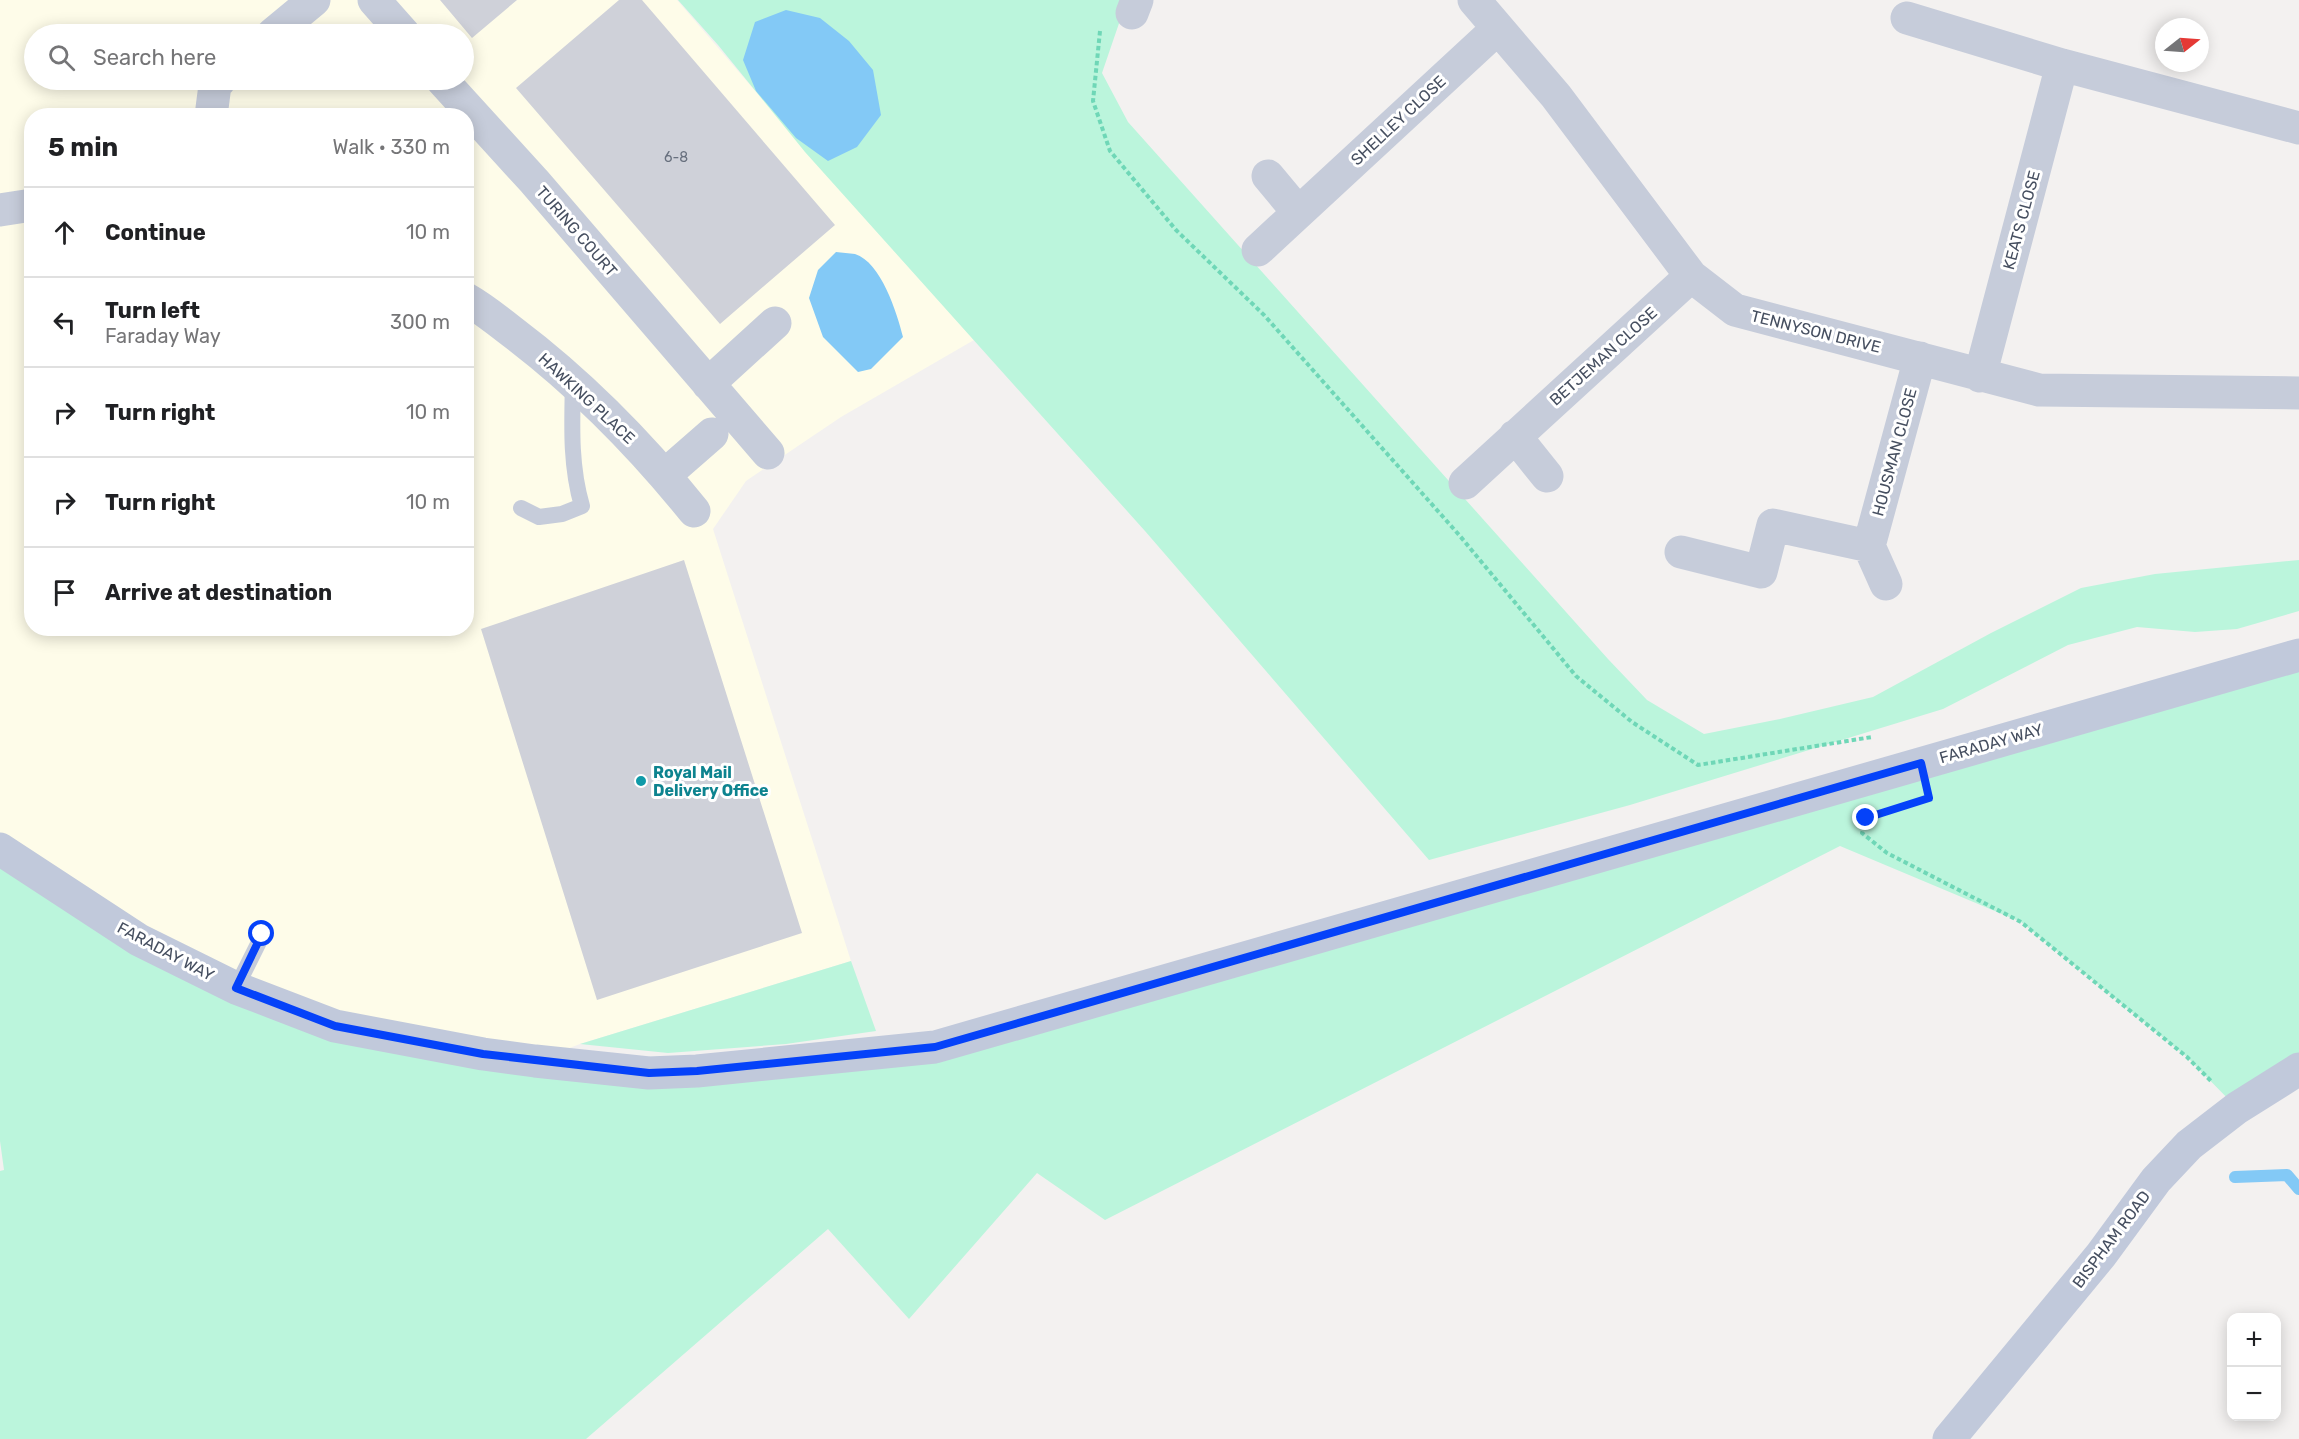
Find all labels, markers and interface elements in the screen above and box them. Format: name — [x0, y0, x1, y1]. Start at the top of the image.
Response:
north arrow — [2155, 18, 2209, 72]
search box — [24, 24, 474, 90]
icon: search — [45, 41, 78, 74]
text: Search here — [93, 44, 216, 71]
street label: SHELLEY CLOSE — [1347, 72, 1450, 169]
text: 5 min — [48, 132, 118, 163]
text: Walk · 330 m — [333, 135, 450, 159]
house number: 6-8 — [664, 149, 688, 166]
street label: KEATS CLOSE — [1999, 168, 2044, 272]
street label: TURING COURT — [532, 182, 621, 280]
icon: ahead — [48, 216, 81, 249]
text: Continue — [105, 219, 206, 246]
text: 10 m — [406, 220, 450, 244]
text: Turn left — [105, 297, 200, 324]
street label: BETJEMAN CLOSE — [1546, 303, 1661, 410]
icon: left — [48, 306, 81, 339]
street label: TENNYSON DRIVE — [1749, 306, 1883, 357]
text: 300 m — [390, 310, 450, 334]
text: Faraday Way — [105, 324, 221, 348]
street label: HAWKING PLACE — [535, 349, 639, 448]
street label: HOUSMAN CLOSE — [1868, 386, 1921, 518]
icon: right — [48, 396, 81, 429]
text: Turn right — [105, 399, 215, 426]
text: 10 m — [406, 400, 450, 424]
icon: right — [48, 486, 81, 519]
text: Turn right — [105, 489, 215, 516]
text: 10 m — [406, 490, 450, 514]
icon: arrive — [48, 576, 81, 609]
text: Arrive at destination — [105, 579, 332, 606]
street label: FARADAY WAY — [1937, 720, 2045, 767]
place label: Royal Mail Delivery Office — [653, 763, 769, 800]
marker: Royal Mail Delivery Office — [634, 774, 648, 788]
route end — [1852, 804, 1878, 830]
street label: FARADAY WAY — [114, 918, 217, 985]
route start — [248, 920, 274, 946]
street label: BISPHAM ROAD — [2069, 1187, 2154, 1292]
map controls — [2227, 1313, 2281, 1421]
button: + — [2227, 1313, 2281, 1367]
button: − — [2227, 1367, 2281, 1421]

